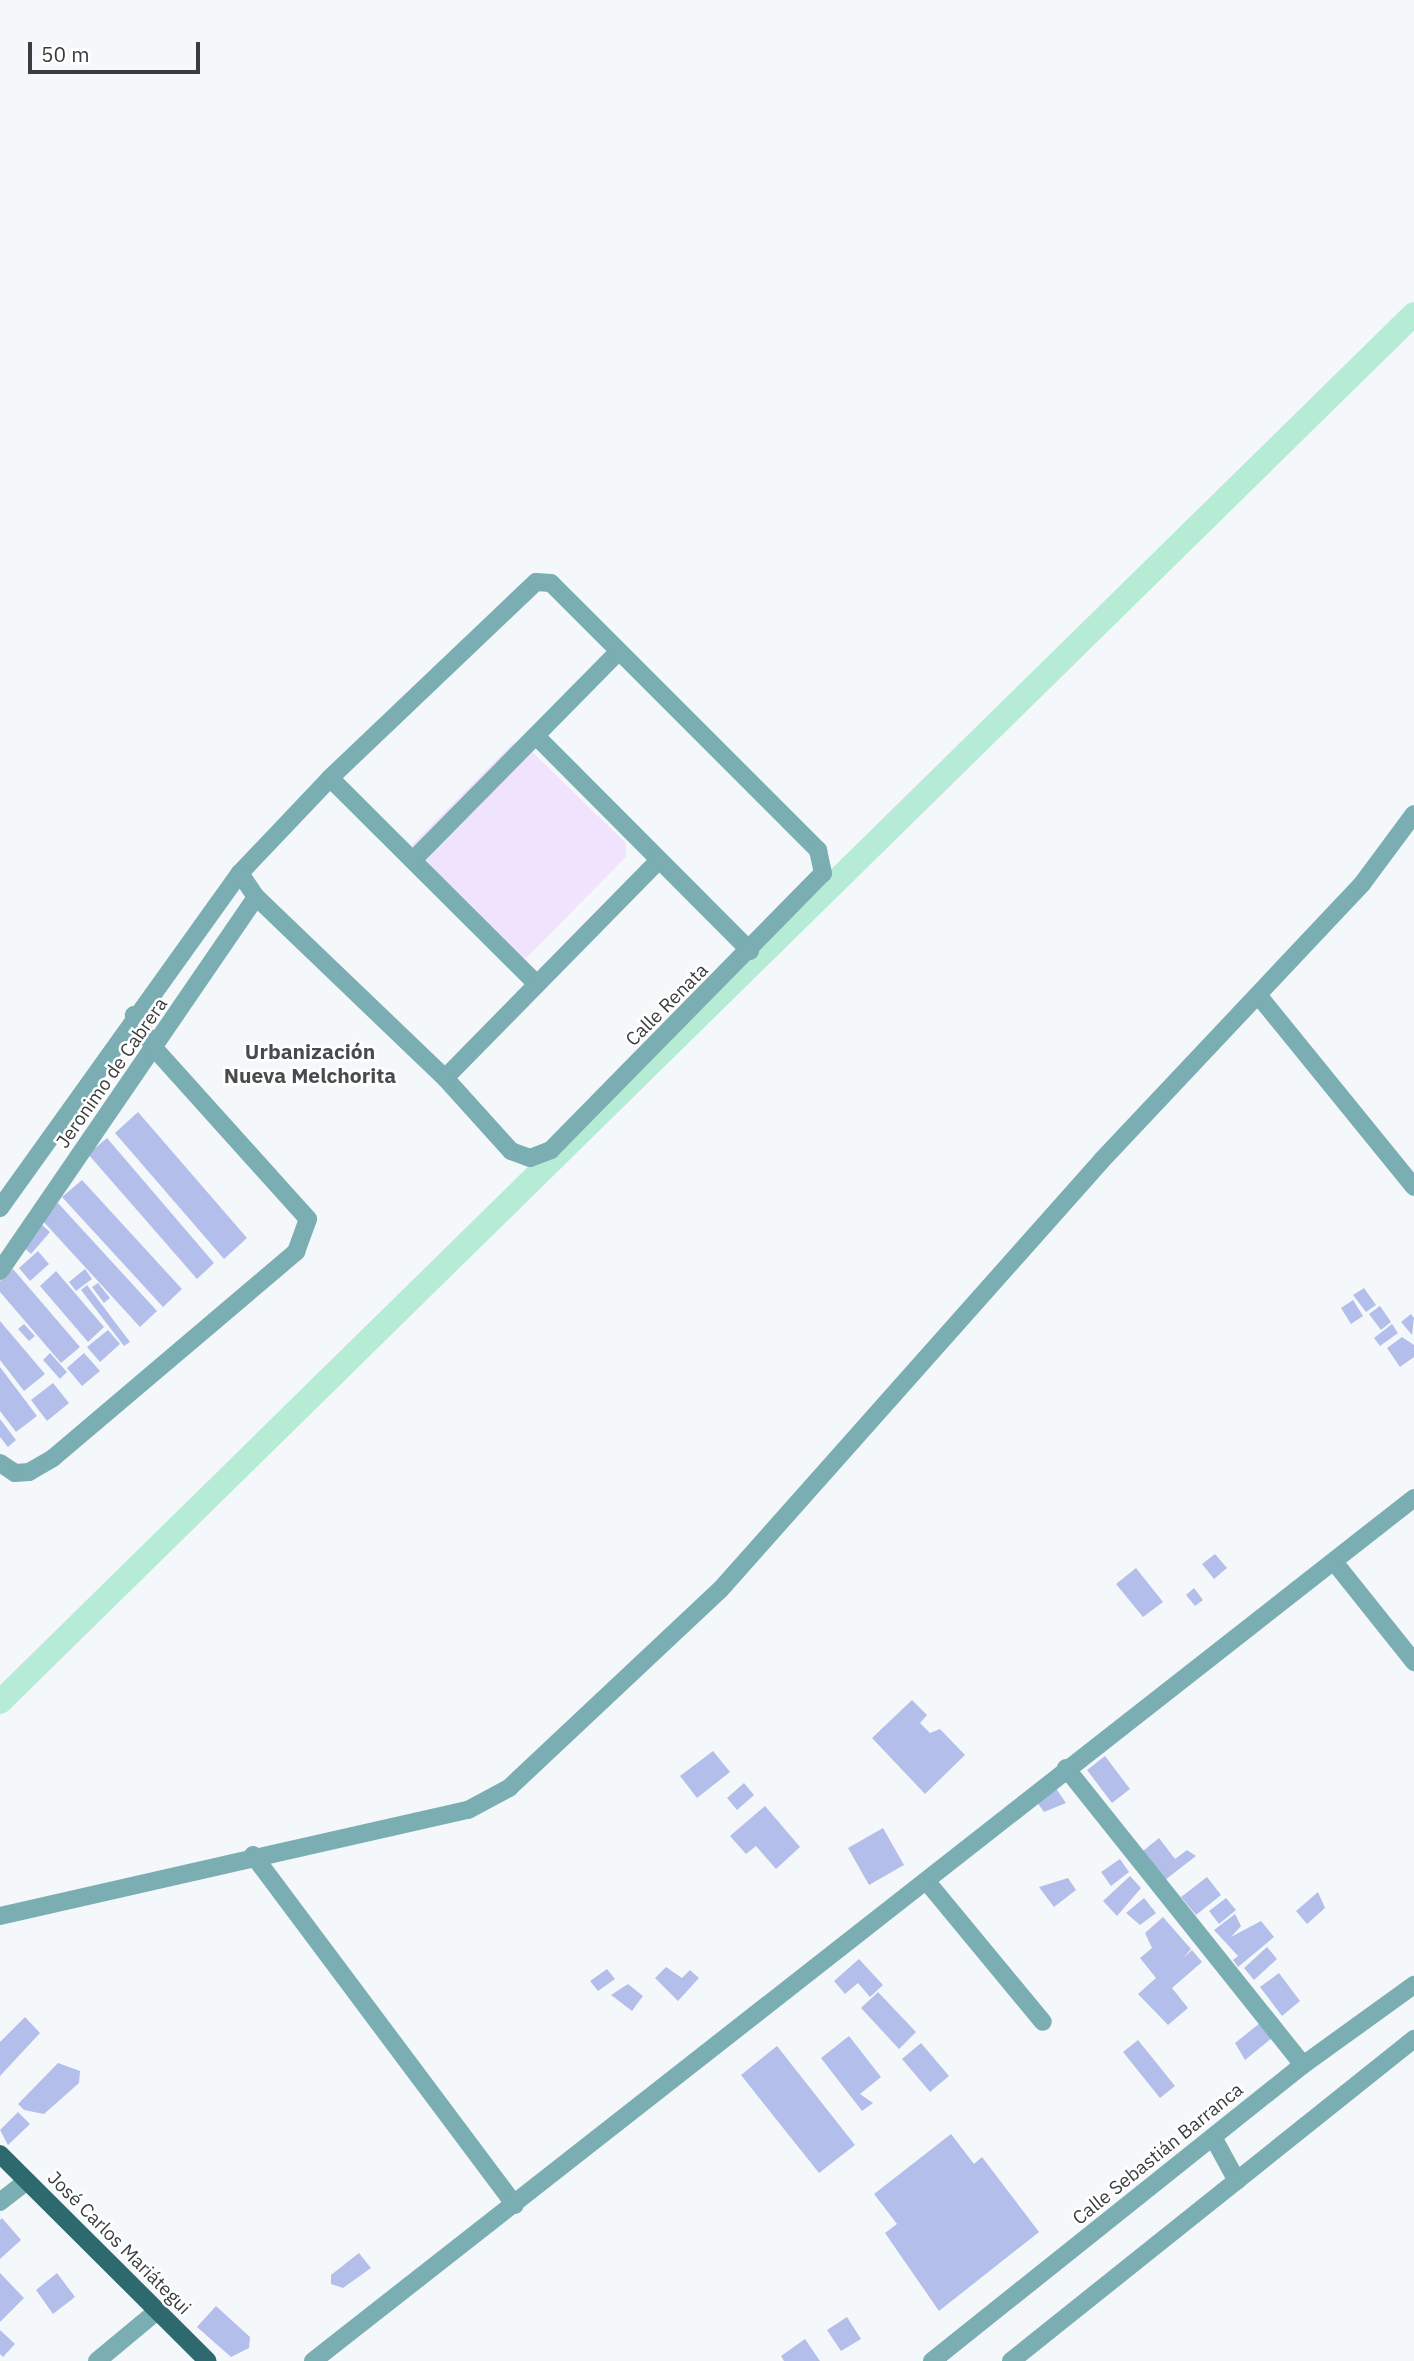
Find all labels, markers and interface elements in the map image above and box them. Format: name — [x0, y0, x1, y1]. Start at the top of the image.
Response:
scale bar — [32, 28, 203, 72]
text: 50 m — [41, 40, 90, 68]
street label: Calle Renata — [621, 959, 713, 1051]
street label: Jeronimo de Cabrera — [52, 993, 172, 1153]
district label: Urbanización Nueva Melchorita — [224, 1038, 396, 1088]
street label: Calle Sebastián Barranca — [1068, 2078, 1248, 2230]
street label: José Carlos Mariátegui — [43, 2167, 195, 2319]

